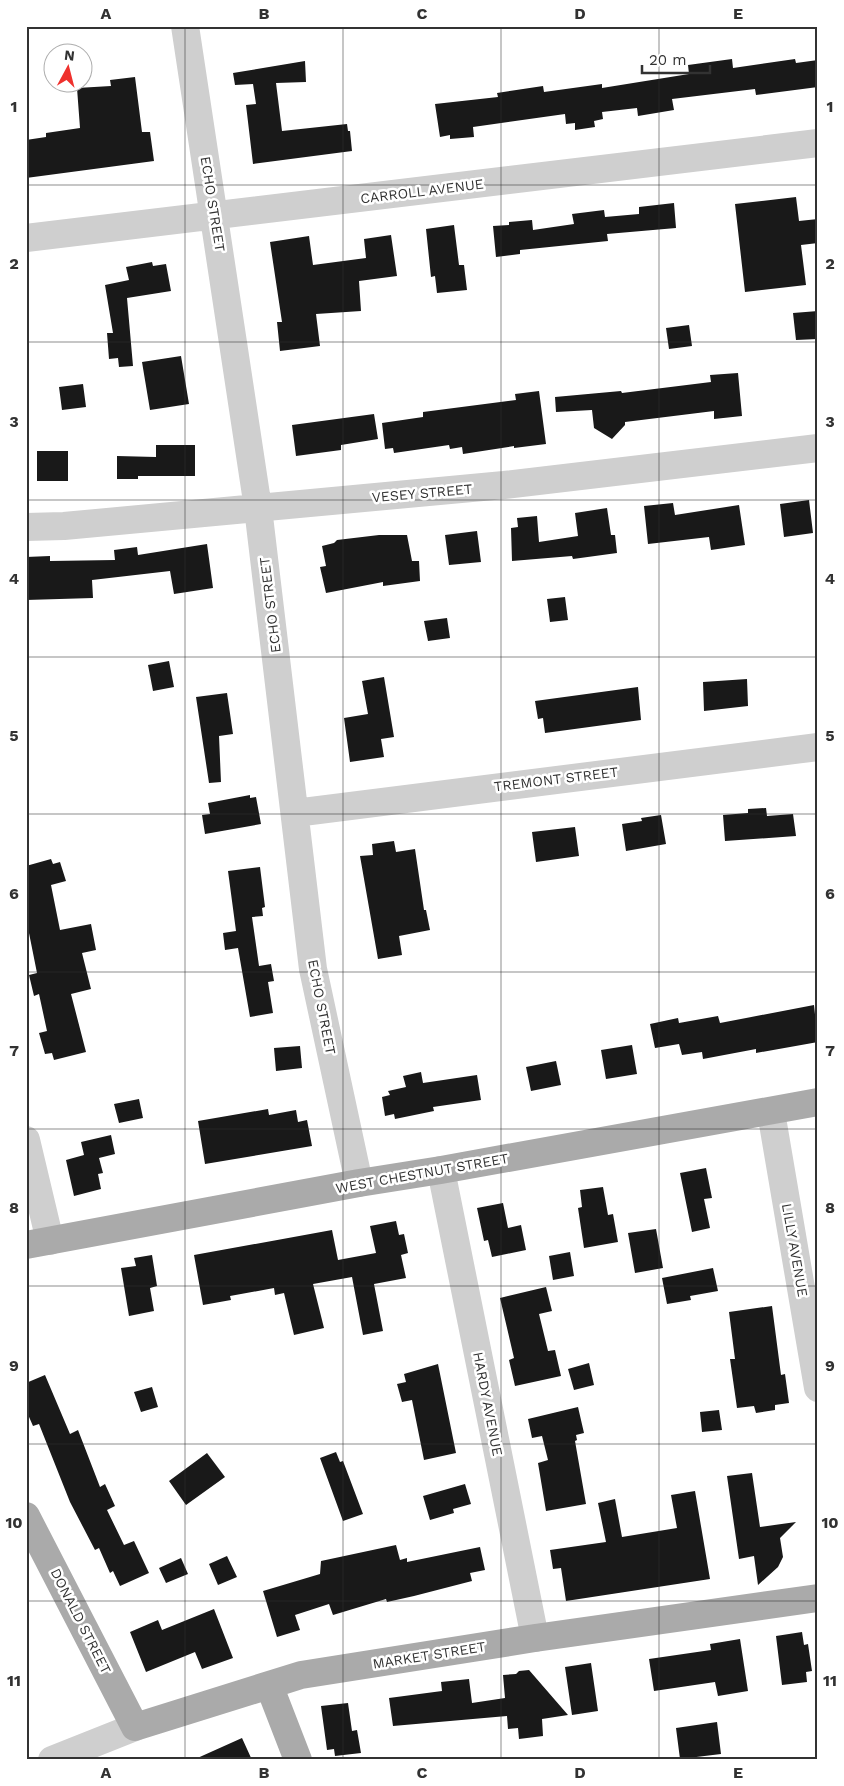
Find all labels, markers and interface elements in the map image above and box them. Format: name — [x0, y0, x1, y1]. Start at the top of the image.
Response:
text: A — [101, 4, 112, 23]
text: B — [259, 4, 270, 23]
text: C — [417, 4, 428, 23]
text: D — [574, 4, 586, 23]
text: E — [733, 4, 743, 23]
north arrow — [42, 42, 92, 92]
scale bar — [642, 42, 709, 74]
text: N — [63, 47, 76, 64]
text: 20 m — [649, 51, 687, 69]
text: 1 — [11, 97, 17, 116]
text: 1 — [827, 97, 833, 116]
street label: ECHO STREET — [198, 155, 229, 253]
street label: CARROLL AVENUE — [360, 175, 485, 206]
text: 2 — [9, 254, 19, 273]
text: 2 — [825, 254, 835, 273]
text: 3 — [9, 412, 19, 431]
text: 3 — [825, 412, 835, 431]
street label: VESEY STREET — [371, 481, 473, 505]
street label: ECHO STREET — [256, 556, 284, 654]
text: 4 — [9, 569, 19, 588]
text: 4 — [825, 569, 835, 588]
text: 5 — [9, 726, 19, 745]
text: 5 — [825, 726, 835, 745]
street label: TREMONT STREET — [493, 763, 619, 795]
text: 6 — [9, 884, 19, 903]
text: 6 — [825, 884, 835, 903]
street label: ECHO STREET — [305, 958, 339, 1056]
text: 7 — [9, 1041, 19, 1060]
text: 7 — [825, 1041, 835, 1060]
street label: WEST CHESTNUT STREET — [334, 1150, 510, 1196]
text: 8 — [9, 1198, 19, 1217]
text: 8 — [825, 1198, 835, 1217]
street label: LILLY AVENUE — [779, 1202, 811, 1298]
street label: HARDY AVENUE — [470, 1351, 506, 1458]
text: 9 — [9, 1356, 19, 1375]
text: 9 — [825, 1356, 835, 1375]
text: 10 — [5, 1513, 23, 1532]
text: 10 — [821, 1513, 839, 1532]
street label: DONALD STREET — [48, 1566, 115, 1677]
street label: MARKET STREET — [371, 1638, 487, 1672]
text: 11 — [7, 1671, 21, 1690]
text: 11 — [823, 1671, 837, 1690]
text: A — [101, 1763, 112, 1782]
text: B — [259, 1763, 270, 1782]
text: C — [417, 1763, 428, 1782]
text: D — [574, 1763, 586, 1782]
text: E — [733, 1763, 743, 1782]

